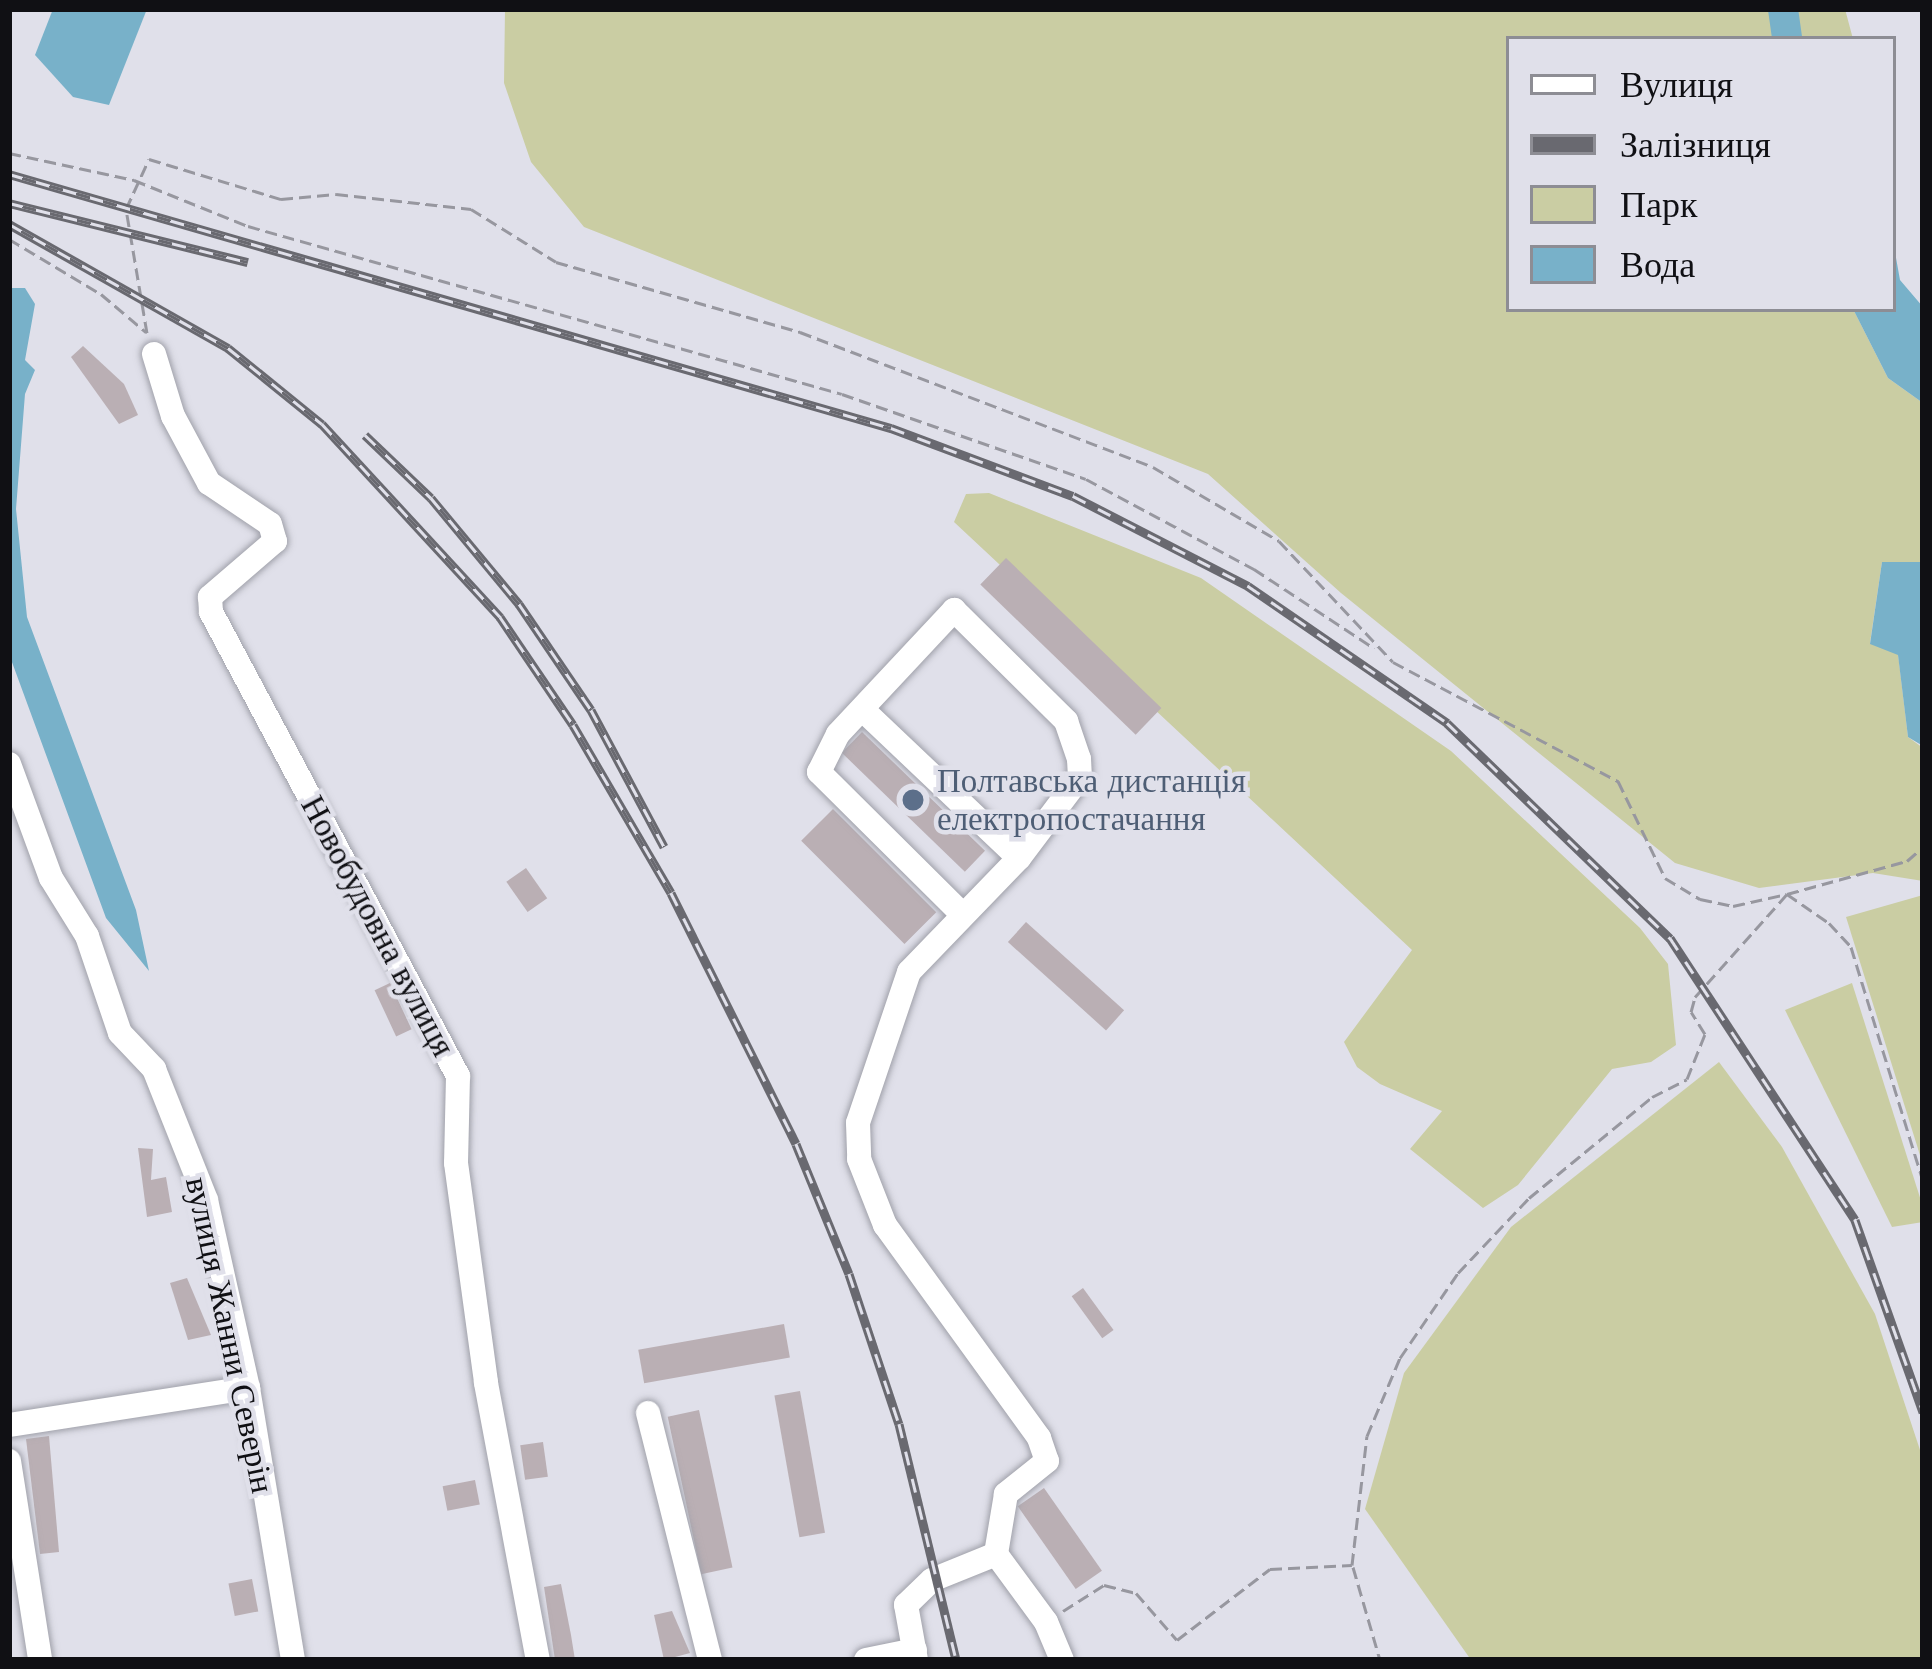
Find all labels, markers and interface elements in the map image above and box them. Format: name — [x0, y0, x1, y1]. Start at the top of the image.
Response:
legend — [1506, 36, 1896, 312]
text: Вулиця — [1620, 62, 1733, 107]
text: Залізниця — [1620, 122, 1771, 167]
text: Парк — [1620, 182, 1697, 227]
text: Вода — [1620, 242, 1695, 287]
place label: Полтавська дистанція електропостачання — [937, 761, 1246, 839]
marker: Полтавська дистанція електропостачання — [900, 787, 926, 813]
street label: Новобудовна вулиця — [293, 789, 463, 1063]
street label: вулиця Жанни Северін — [177, 1173, 283, 1497]

